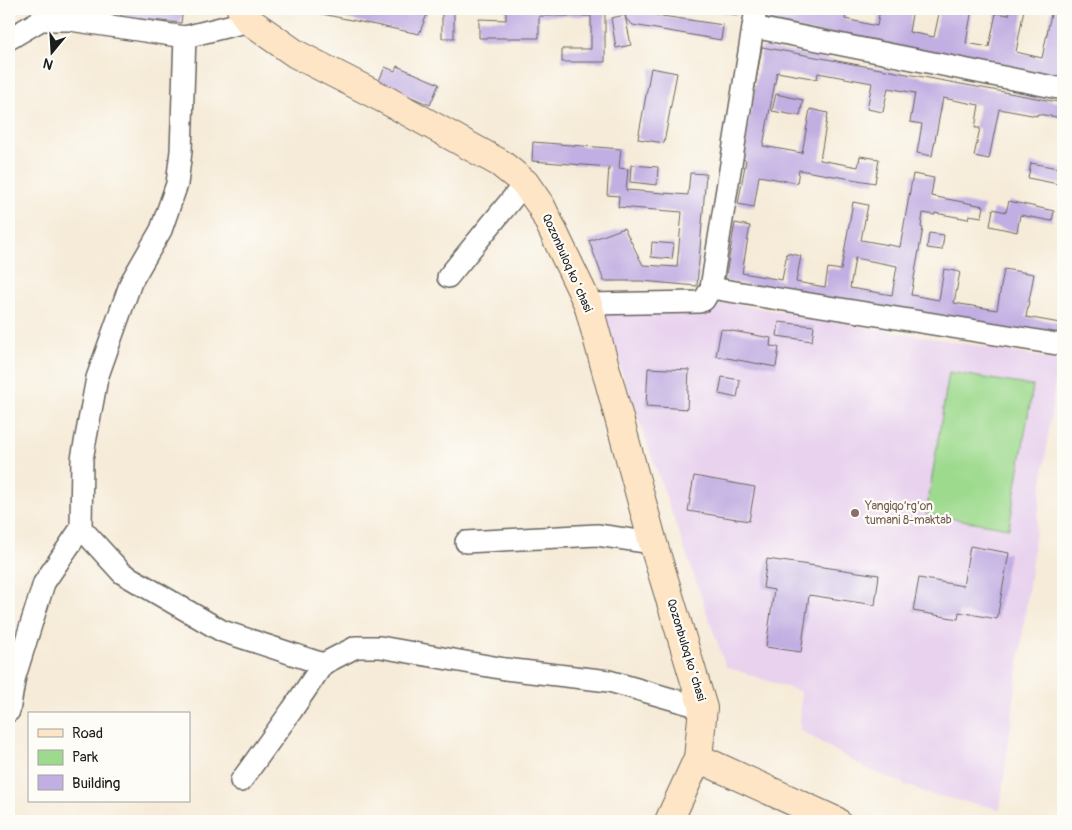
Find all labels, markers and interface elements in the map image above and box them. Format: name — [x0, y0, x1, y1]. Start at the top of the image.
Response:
north arrow — [28, 28, 78, 78]
text: N — [41, 54, 55, 73]
street label: Qozonbuloq koʻchasi — [539, 212, 595, 314]
place label: Yangiqo’rg’on tumani 8-maktab — [864, 499, 952, 528]
marker: Yangiqo’rg’on tumani 8-maktab — [849, 507, 861, 519]
street label: Qozonbuloq koʻchasi — [663, 597, 709, 703]
legend — [28, 712, 190, 802]
text: Road — [72, 724, 103, 743]
text: Park — [72, 748, 99, 767]
text: Building — [72, 774, 120, 793]

